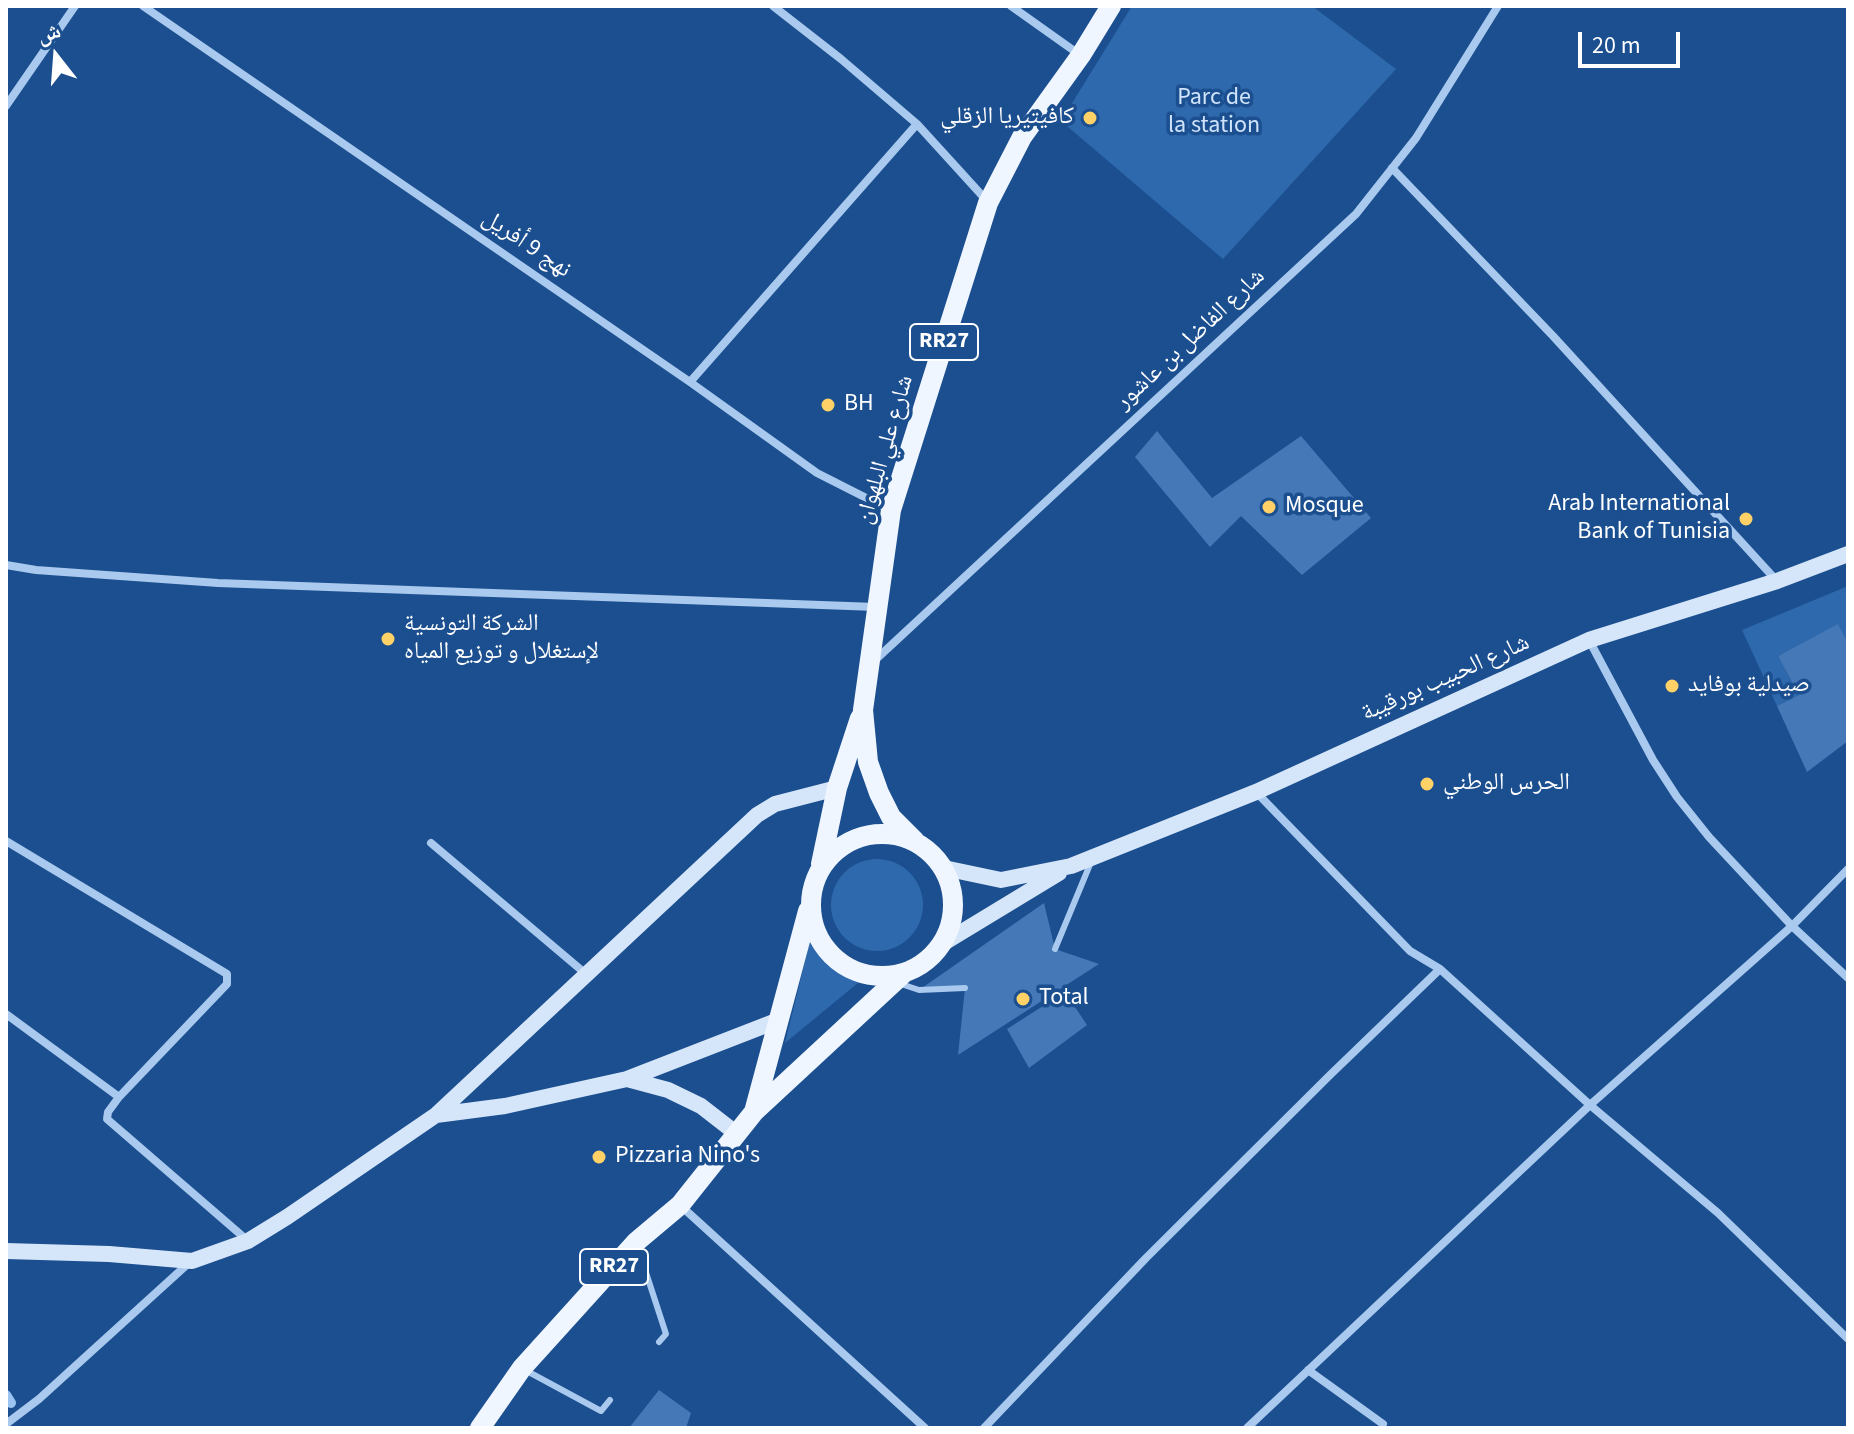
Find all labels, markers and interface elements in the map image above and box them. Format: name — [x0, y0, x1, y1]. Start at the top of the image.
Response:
text: ش — [33, 14, 65, 52]
north arrow — [16, 16, 96, 96]
scale bar — [1582, 16, 1684, 66]
text: 20 m — [1592, 28, 1641, 63]
park label: Parc de la station — [1168, 85, 1260, 141]
place label: كافيتيريا الزقلي — [940, 104, 1074, 132]
marker: كافيتيريا الزقلي — [1081, 109, 1099, 127]
street label: نهج 9 أفريل — [476, 205, 576, 285]
street label: شارع الفاضل بن عاشور — [1110, 263, 1272, 417]
road number: RR27 — [910, 324, 978, 360]
street label: شارع علي البلهوان — [851, 372, 921, 528]
place label: BH — [844, 391, 874, 419]
marker: BH — [819, 396, 837, 414]
place label: Arab International Bank of Tunisia — [1548, 491, 1730, 547]
place label: Mosque — [1285, 493, 1364, 521]
marker: Mosque — [1260, 498, 1278, 516]
marker: Arab International Bank of Tunisia — [1737, 510, 1755, 528]
place label: الشركة التونسية لإستغلال و توزيع المياه — [404, 611, 599, 667]
street label: شارع الحبيب بورقيبة — [1357, 629, 1535, 729]
marker: الشركة التونسية لإستغلال و توزيع المياه — [379, 630, 397, 648]
place label: صيدلية بوفايد — [1688, 672, 1810, 700]
marker: صيدلية بوفايد — [1663, 677, 1681, 695]
place label: الحرس الوطني — [1443, 770, 1570, 798]
marker: الحرس الوطني — [1418, 775, 1436, 793]
place label: Total — [1039, 985, 1089, 1013]
marker: Total — [1014, 990, 1032, 1008]
place label: Pizzaria Nino's — [615, 1143, 760, 1171]
marker: Pizzaria Nino's — [590, 1148, 608, 1166]
road number: RR27 — [580, 1249, 648, 1285]

